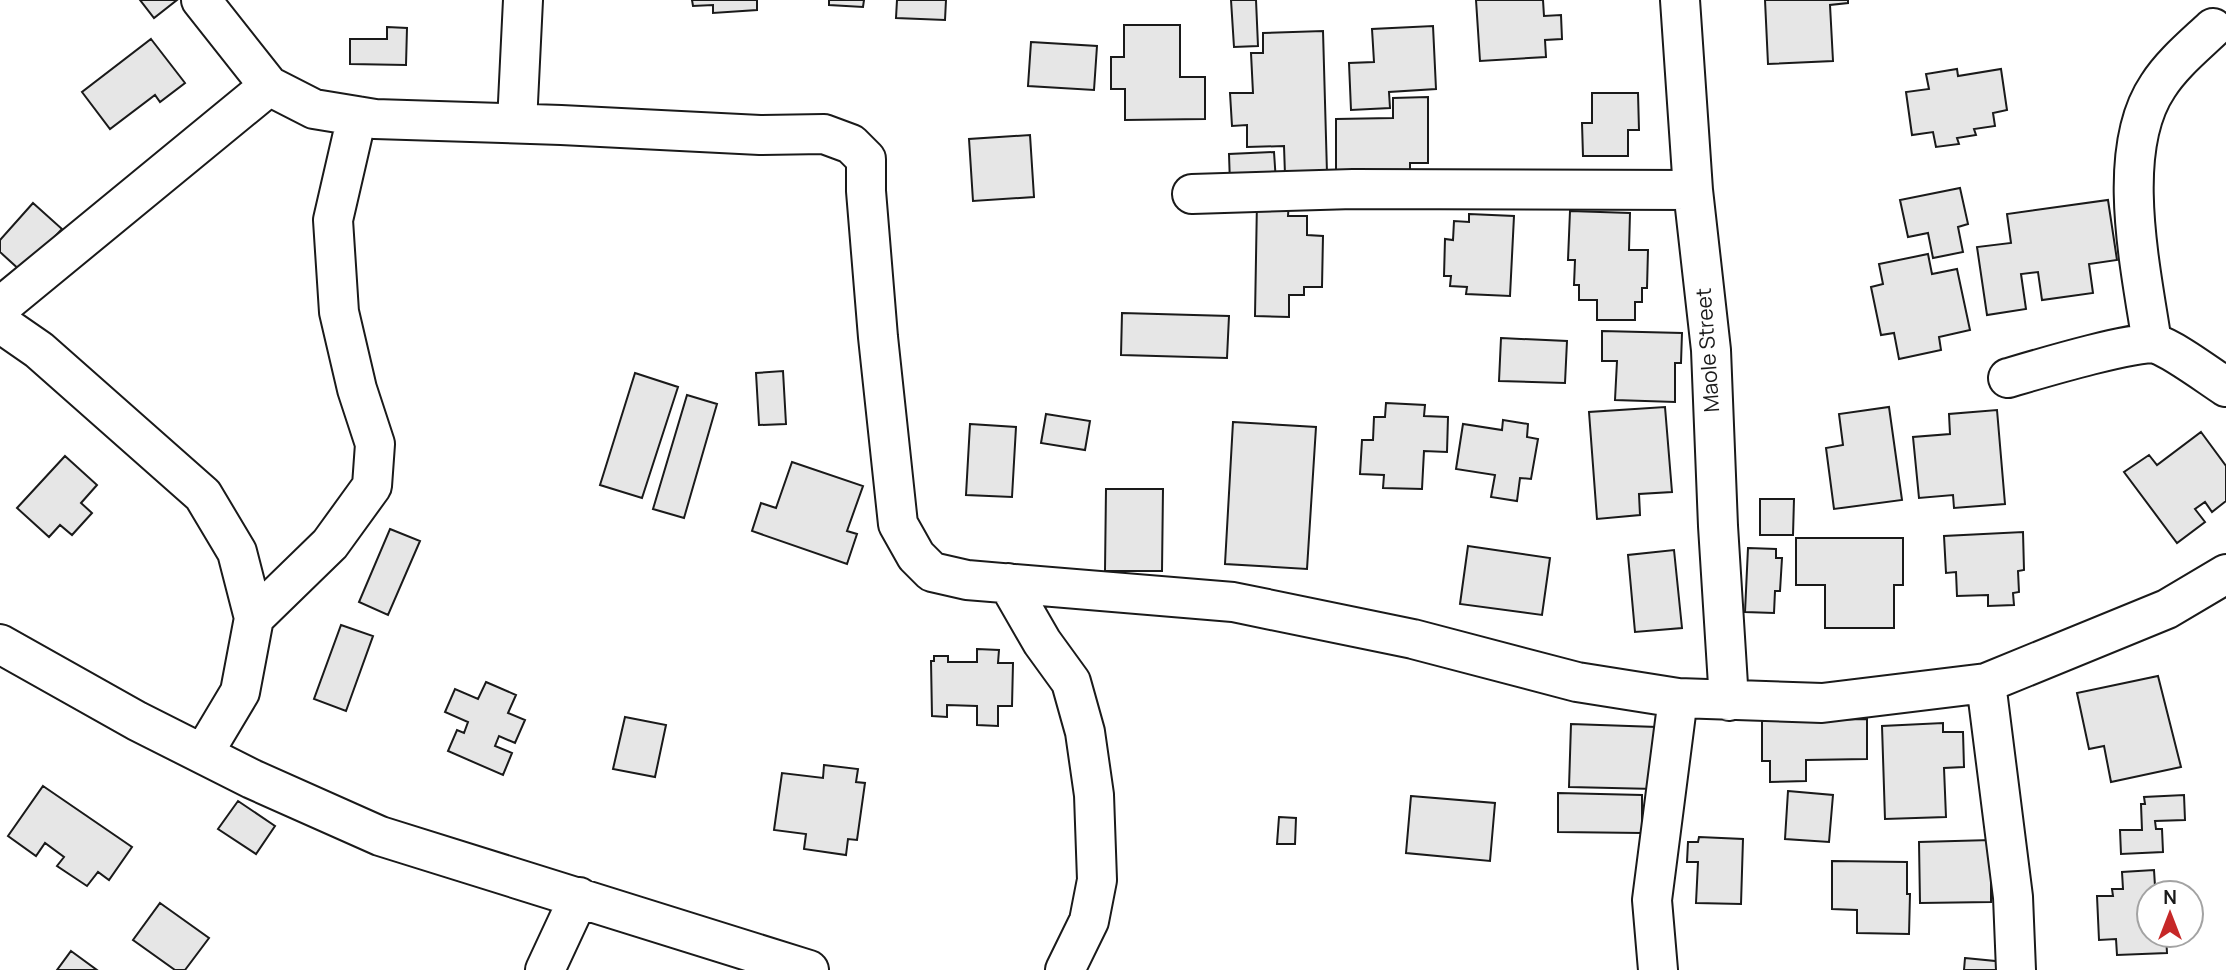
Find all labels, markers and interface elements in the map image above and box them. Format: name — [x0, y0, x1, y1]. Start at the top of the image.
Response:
street label: Maole Street — [1689, 287, 1725, 413]
north arrow — [2135, 879, 2205, 949]
text: N — [2163, 884, 2177, 910]

